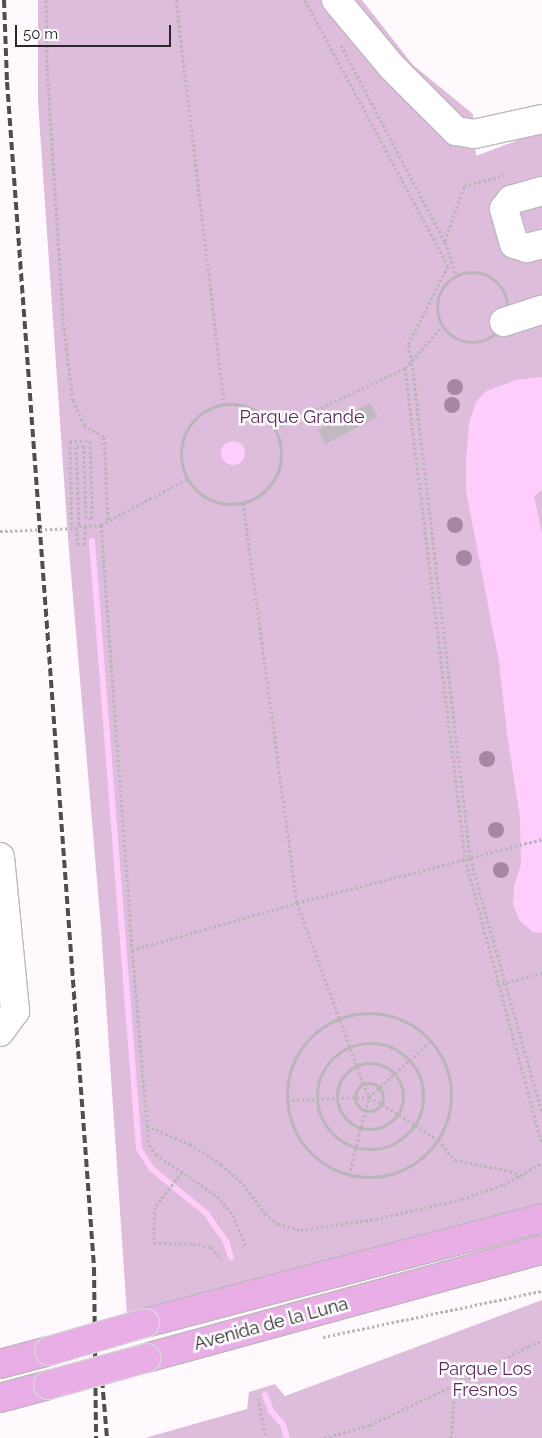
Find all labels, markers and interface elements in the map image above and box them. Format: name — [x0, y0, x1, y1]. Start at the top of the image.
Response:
scale bar — [18, 15, 174, 47]
text: 50 m — [23, 25, 58, 43]
park label: Parque Grande — [239, 406, 365, 428]
street label: Avenida de la Luna — [192, 1293, 350, 1355]
park label: Parque Los Fresnos — [438, 1359, 532, 1402]

